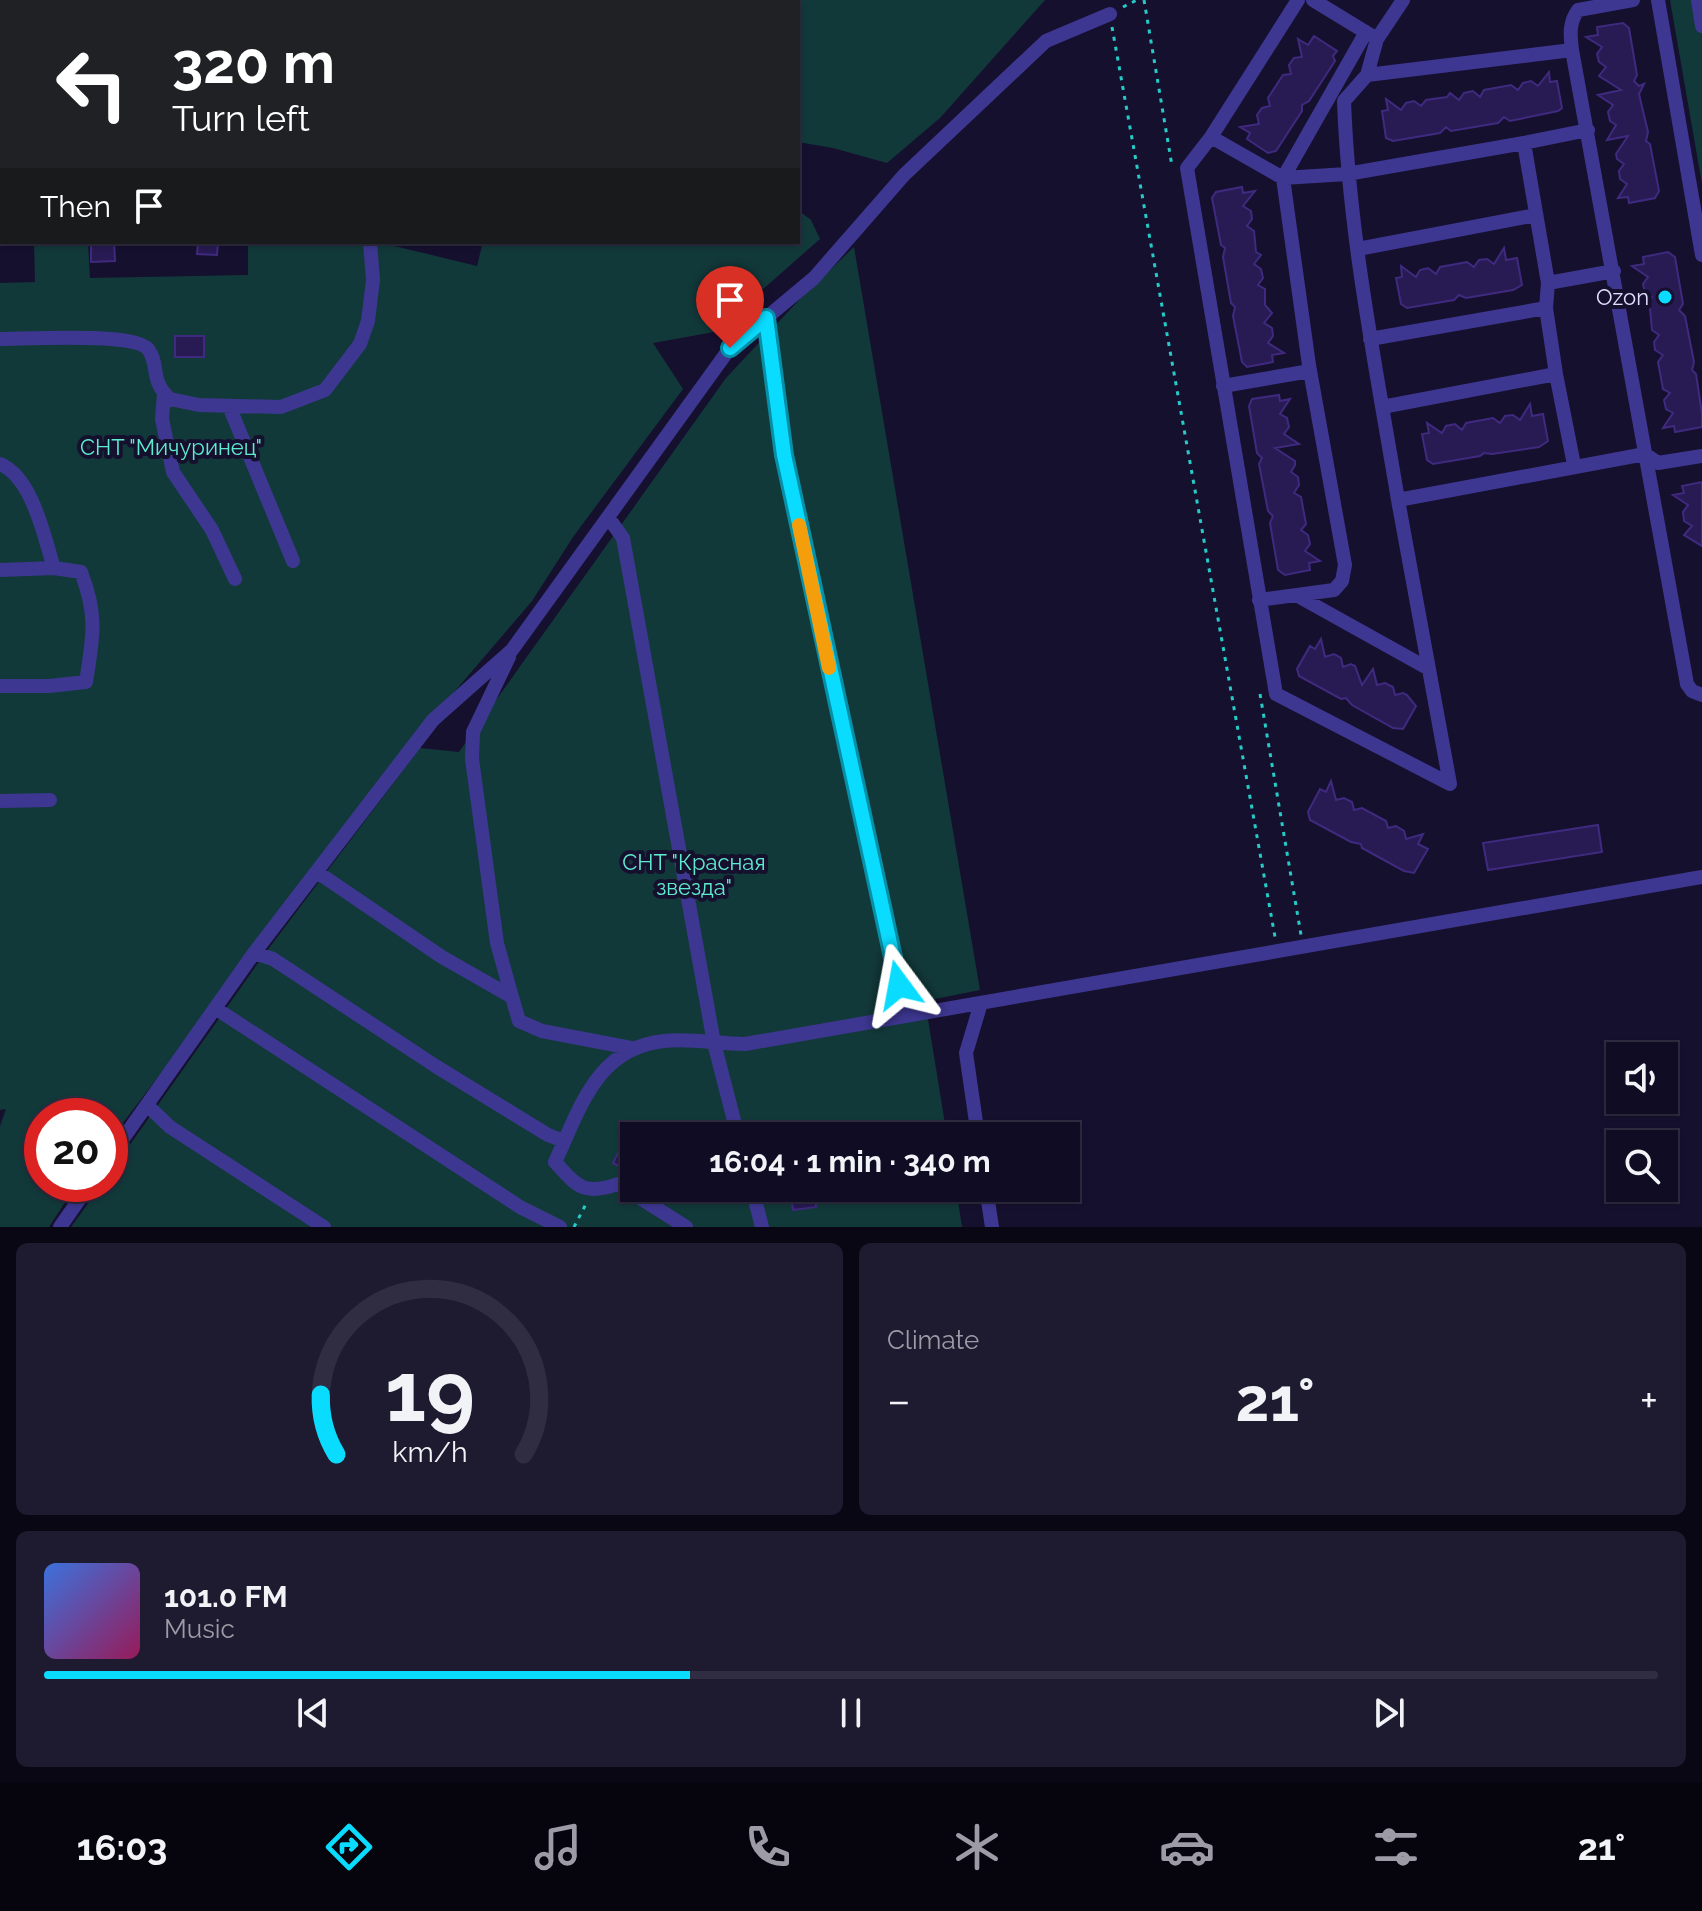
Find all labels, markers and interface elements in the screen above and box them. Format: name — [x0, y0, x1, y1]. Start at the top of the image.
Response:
text: 320 m — [172, 30, 335, 96]
icon: left — [40, 32, 144, 136]
text: Turn left — [172, 97, 310, 139]
icon: arrive — [127, 184, 171, 228]
text: Then — [40, 189, 111, 224]
pin — [696, 266, 764, 348]
icon: arrive — [708, 278, 752, 322]
place label: Ozon — [1596, 284, 1649, 310]
marker: Ozon — [1656, 288, 1674, 306]
park label: СНТ "Мичуринец" — [80, 434, 262, 460]
park label: СНТ "Красная звезда" — [622, 849, 766, 900]
position arrow — [857, 943, 941, 1027]
map controls — [1606, 1042, 1678, 1202]
button: sound — [1606, 1042, 1678, 1114]
speed limit sign: 20 — [24, 1098, 128, 1202]
button: search — [1606, 1130, 1678, 1202]
text: 16:04 · 1 min · 340 m — [709, 1144, 991, 1179]
text: Climate — [887, 1325, 979, 1355]
text: 19 — [384, 1343, 475, 1440]
text: 21° — [1236, 1365, 1315, 1435]
text: − — [887, 1375, 911, 1426]
text: + — [1640, 1375, 1658, 1426]
text: km/h — [392, 1435, 467, 1469]
text: 101.0 FM — [164, 1579, 288, 1614]
text: Music — [164, 1614, 235, 1644]
icon: previous — [291, 1691, 335, 1735]
icon: pause — [829, 1691, 873, 1735]
icon: next — [1367, 1691, 1411, 1735]
icon: directions — [321, 1819, 377, 1875]
icon: music — [530, 1819, 586, 1875]
icon: phone — [740, 1819, 796, 1875]
icon: climate — [949, 1819, 1005, 1875]
icon: car — [1159, 1819, 1215, 1875]
icon: filters — [1368, 1819, 1424, 1875]
text: 16:03 — [77, 1826, 167, 1868]
text: 21° — [1578, 1826, 1625, 1868]

